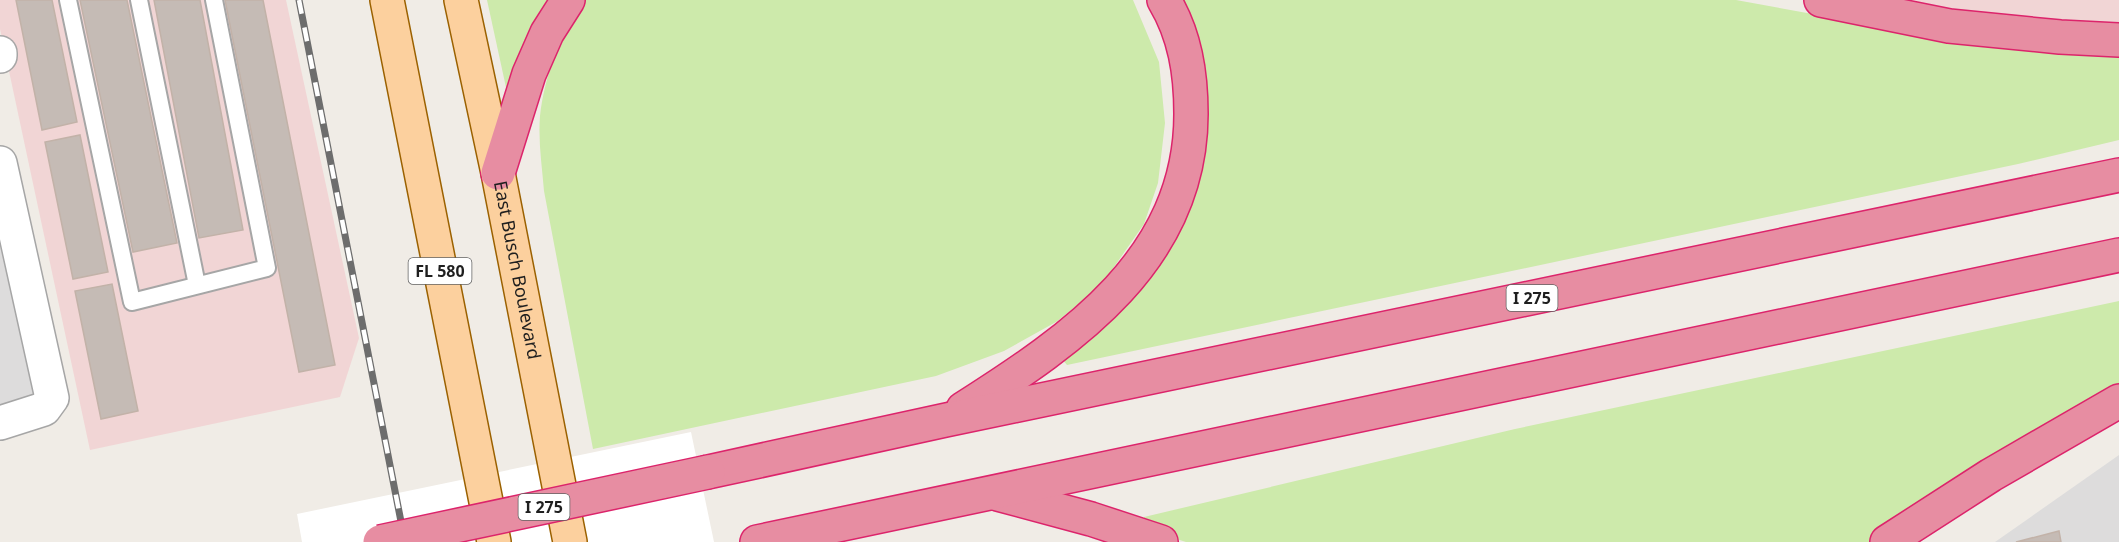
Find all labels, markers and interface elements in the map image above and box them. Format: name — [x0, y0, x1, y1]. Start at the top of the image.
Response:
street label: East Busch Boulevard — [489, 179, 547, 361]
road number: FL 580 — [408, 258, 472, 284]
road number: I 275 — [1506, 285, 1558, 311]
road number: I 275 — [518, 494, 570, 520]

